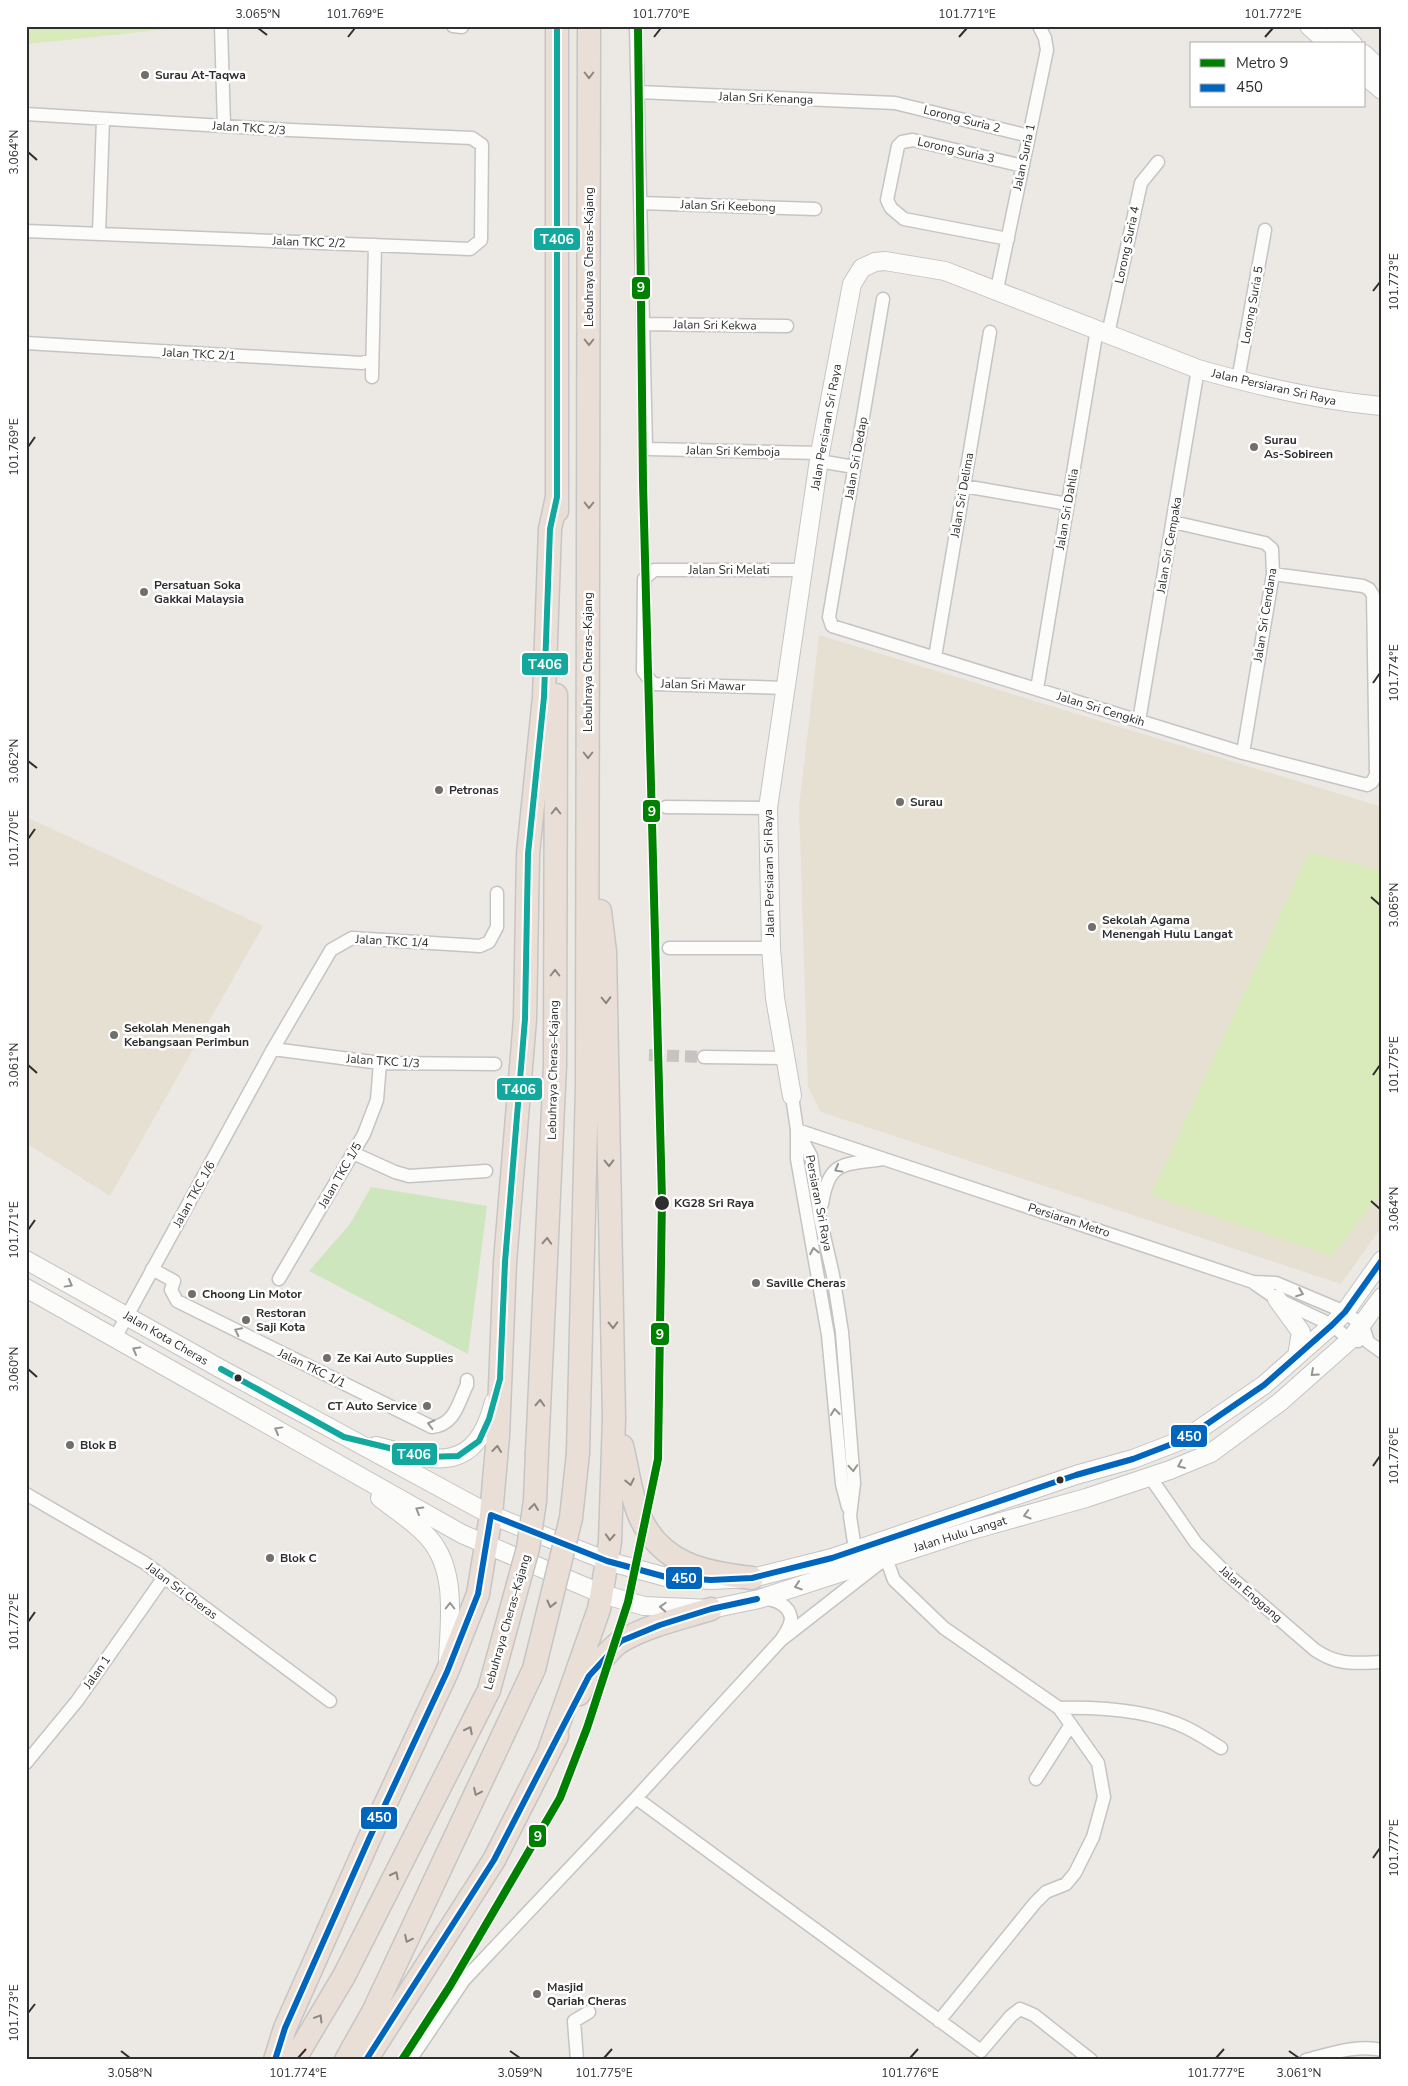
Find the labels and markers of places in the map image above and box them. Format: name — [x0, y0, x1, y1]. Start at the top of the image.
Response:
place label: Surau At-Taqwa — [155, 67, 246, 83]
marker: Surau At-Taqwa — [139, 69, 151, 81]
place label: Surau As-Sobireen — [1264, 432, 1333, 462]
marker: Surau As-Sobireen — [1248, 441, 1260, 453]
place label: Persatuan Soka Gakkai Malaysia — [154, 577, 244, 607]
marker: Persatuan Soka Gakkai Malaysia — [138, 586, 150, 598]
place label: Petronas — [449, 782, 499, 798]
marker: Petronas — [433, 784, 445, 796]
place label: Surau — [910, 794, 943, 810]
marker: Surau — [894, 796, 906, 808]
place label: Sekolah Agama Menengah Hulu Langat — [1102, 912, 1233, 942]
marker: Sekolah Agama Menengah Hulu Langat — [1086, 921, 1098, 933]
place label: Sekolah Menengah Kebangsaan Perimbun — [124, 1020, 249, 1050]
marker: Sekolah Menengah Kebangsaan Perimbun — [108, 1029, 120, 1041]
marker: KG28 Sri Raya — [653, 1194, 671, 1212]
place label: KG28 Sri Raya — [674, 1195, 754, 1211]
place label: Saville Cheras — [766, 1275, 846, 1291]
marker: Saville Cheras — [750, 1277, 762, 1289]
place label: Choong Lin Motor — [202, 1286, 302, 1302]
marker: Choong Lin Motor — [186, 1288, 198, 1300]
place label: Restoran Saji Kota — [256, 1305, 306, 1335]
marker: Restoran Saji Kota — [240, 1314, 252, 1326]
place label: Ze Kai Auto Supplies — [337, 1350, 454, 1366]
marker: Ze Kai Auto Supplies — [321, 1352, 333, 1364]
unlabelled marker — [233, 1373, 243, 1383]
place label: CT Auto Service — [327, 1398, 417, 1414]
marker: CT Auto Service — [421, 1400, 433, 1412]
place label: Blok B — [80, 1437, 117, 1453]
marker: Blok B — [64, 1439, 76, 1451]
unlabelled marker — [1055, 1475, 1065, 1485]
place label: Blok C — [280, 1550, 317, 1566]
marker: Blok C — [264, 1552, 276, 1564]
place label: Masjid Qariah Cheras — [547, 1979, 626, 2009]
marker: Masjid Qariah Cheras — [531, 1988, 543, 2000]

